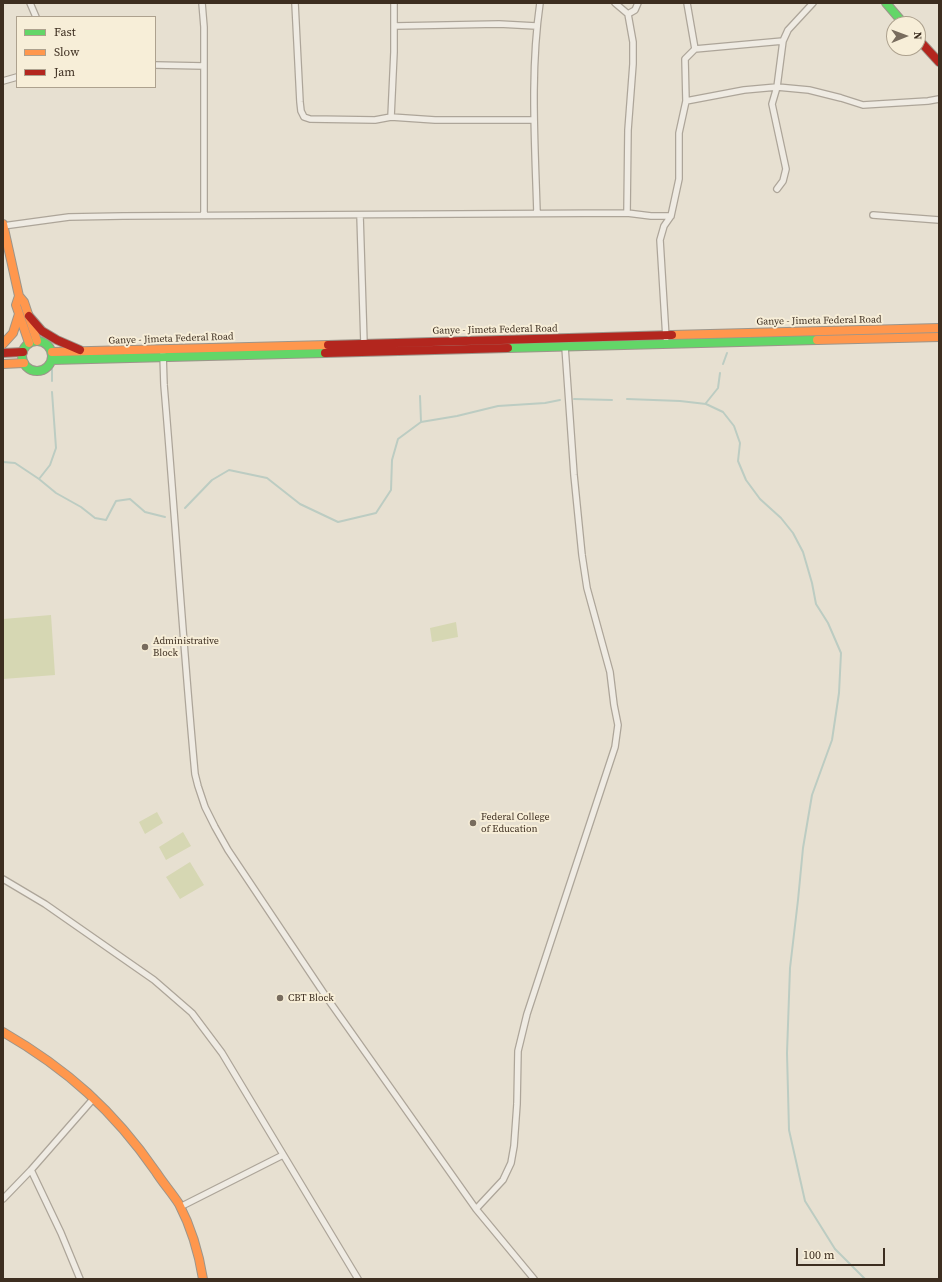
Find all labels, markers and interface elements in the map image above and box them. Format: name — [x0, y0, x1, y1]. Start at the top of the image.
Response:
legend — [16, 16, 156, 88]
north arrow — [886, 16, 926, 56]
text: Fast — [54, 24, 76, 40]
text: N — [910, 32, 925, 40]
text: Slow — [54, 44, 79, 60]
text: Jam — [54, 64, 75, 80]
street label: Ganye - Jimeta Federal Road — [756, 314, 882, 328]
street label: Ganye - Jimeta Federal Road — [432, 323, 558, 337]
street label: Ganye - Jimeta Federal Road — [108, 331, 234, 347]
place label: Administrative Block — [153, 635, 219, 658]
marker: Administrative Block — [140, 642, 150, 652]
place label: Federal College of Education — [481, 811, 550, 834]
marker: Federal College of Education — [468, 818, 478, 828]
place label: CBT Block — [288, 992, 334, 1004]
marker: CBT Block — [275, 993, 285, 1003]
scale bar — [798, 1240, 887, 1266]
text: 100 m — [803, 1247, 835, 1263]

